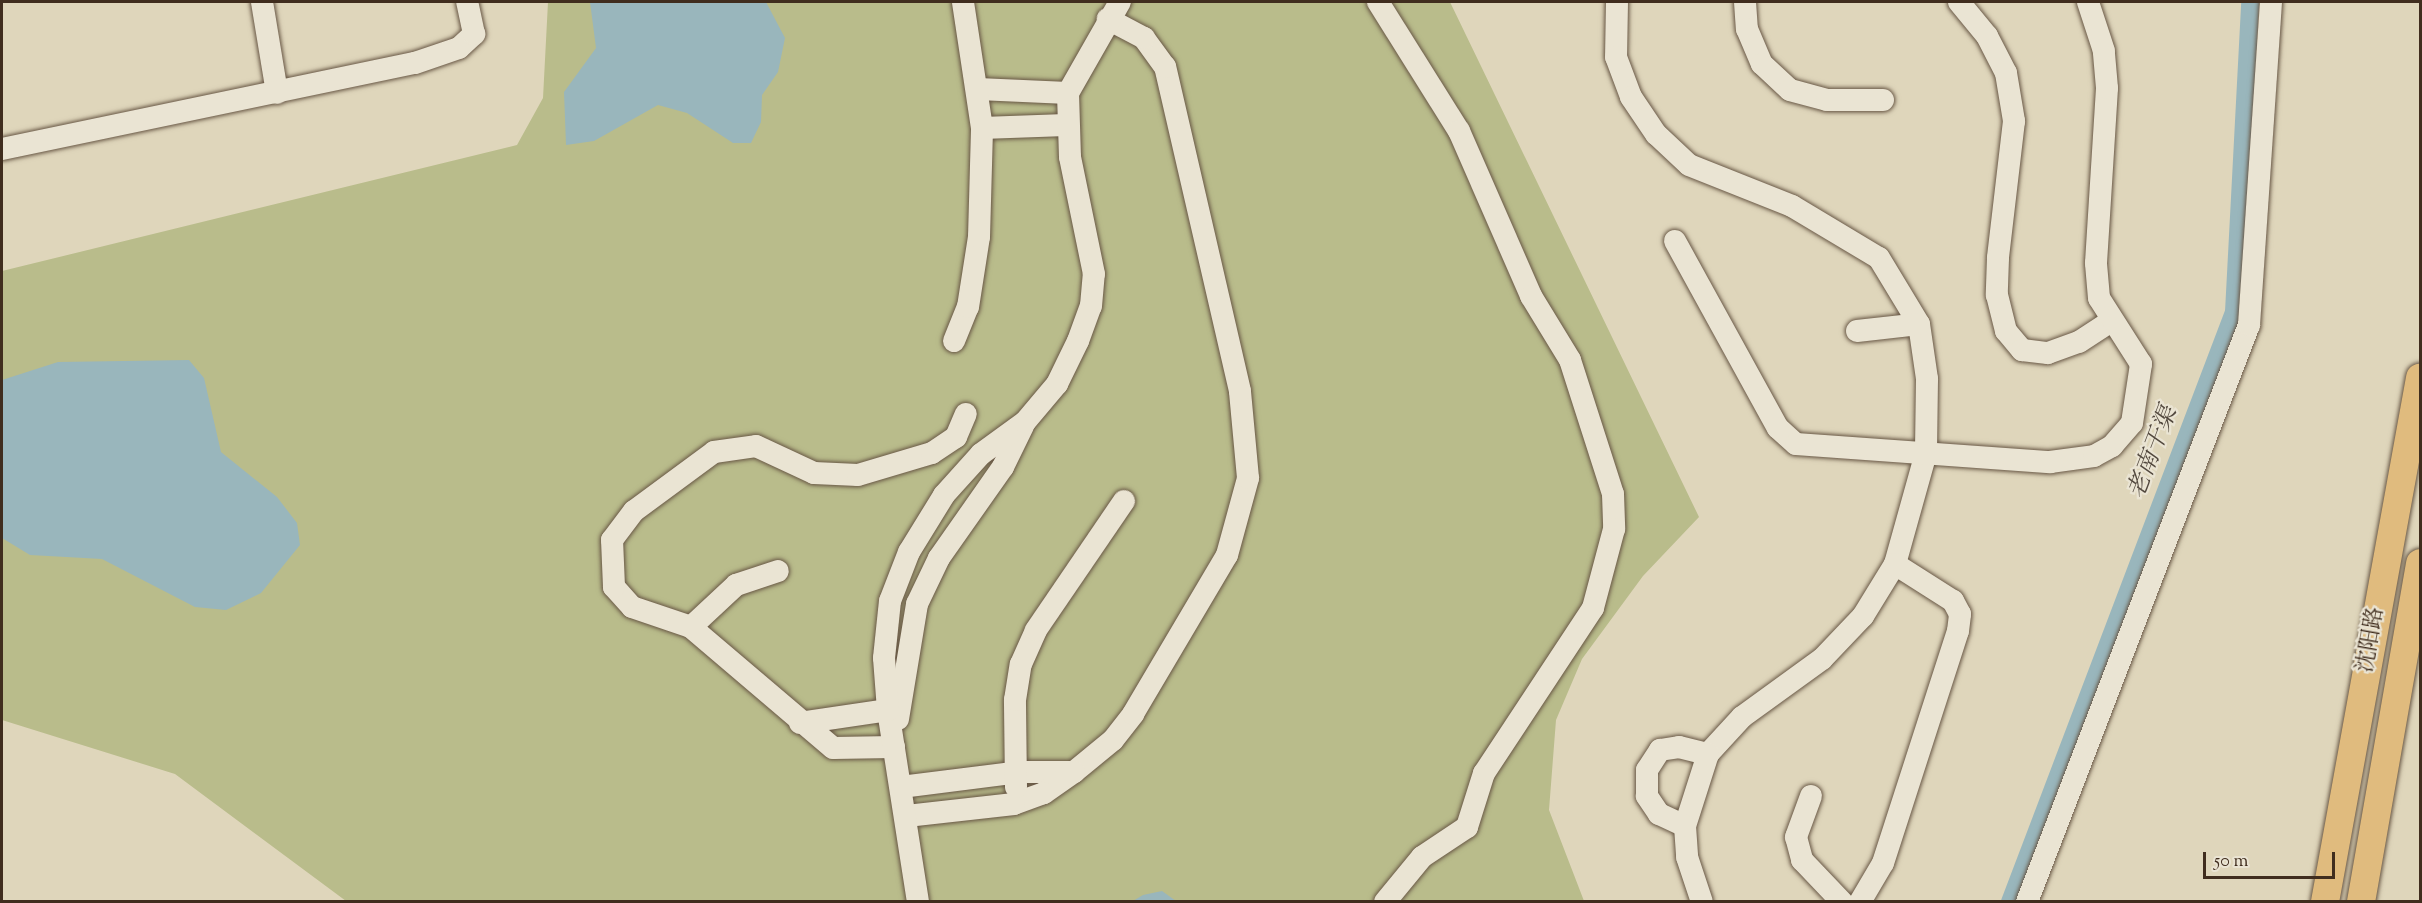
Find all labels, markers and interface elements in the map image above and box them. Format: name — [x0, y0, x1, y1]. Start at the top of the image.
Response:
water label: 老南干渠 — [2123, 403, 2185, 503]
street label: 沈阳路 — [2353, 605, 2391, 675]
scale bar — [2206, 840, 2338, 878]
text: 50 m — [2214, 849, 2248, 875]

